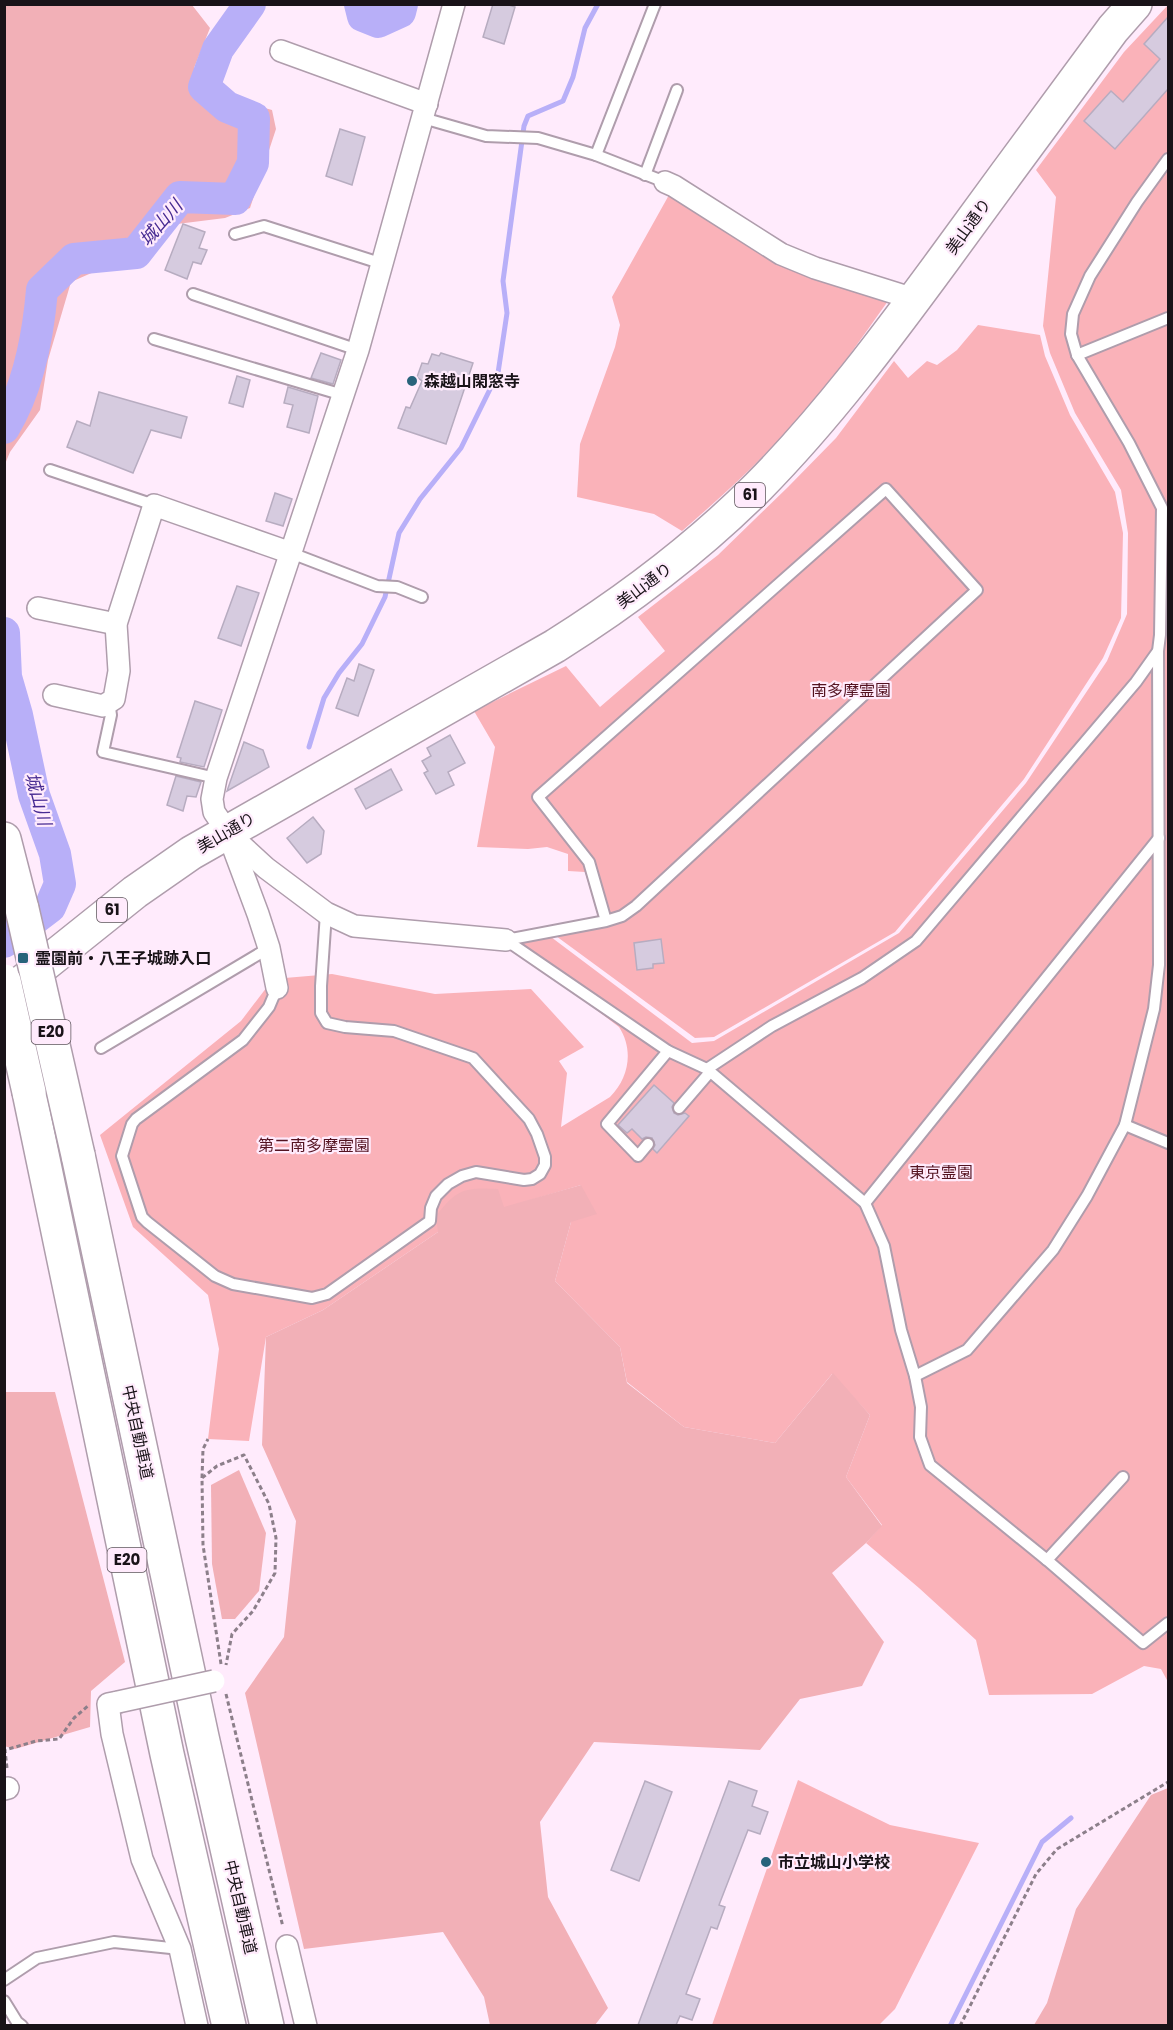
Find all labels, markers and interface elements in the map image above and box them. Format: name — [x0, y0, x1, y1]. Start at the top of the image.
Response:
water label: 城山川 — [133, 193, 189, 251]
street label: 美山通り — [940, 194, 997, 259]
place label: 森越山閑窓寺 — [424, 370, 520, 393]
marker: 森越山閑窓寺 — [405, 374, 419, 388]
road number: 61 — [735, 483, 765, 507]
street label: 美山通り — [612, 557, 677, 614]
park label: 南多摩霊園 — [811, 679, 891, 702]
water label: 城山川 — [19, 770, 58, 830]
street label: 美山通り — [193, 806, 260, 858]
road number: 61 — [97, 898, 127, 922]
place label: 霊園前・八王子城跡入口 — [35, 947, 211, 970]
marker: 霊園前・八王子城跡入口 — [16, 951, 30, 965]
road number: E20 — [32, 1020, 70, 1044]
park label: 第二南多摩霊園 — [258, 1134, 370, 1157]
park label: 東京霊園 — [909, 1161, 973, 1184]
street label: 中央自動車道 — [116, 1383, 159, 1481]
road number: E20 — [108, 1548, 146, 1572]
place label: 市立城山小学校 — [778, 1851, 890, 1874]
marker: 市立城山小学校 — [759, 1855, 773, 1869]
street label: 中央自動車道 — [219, 1858, 263, 1956]

